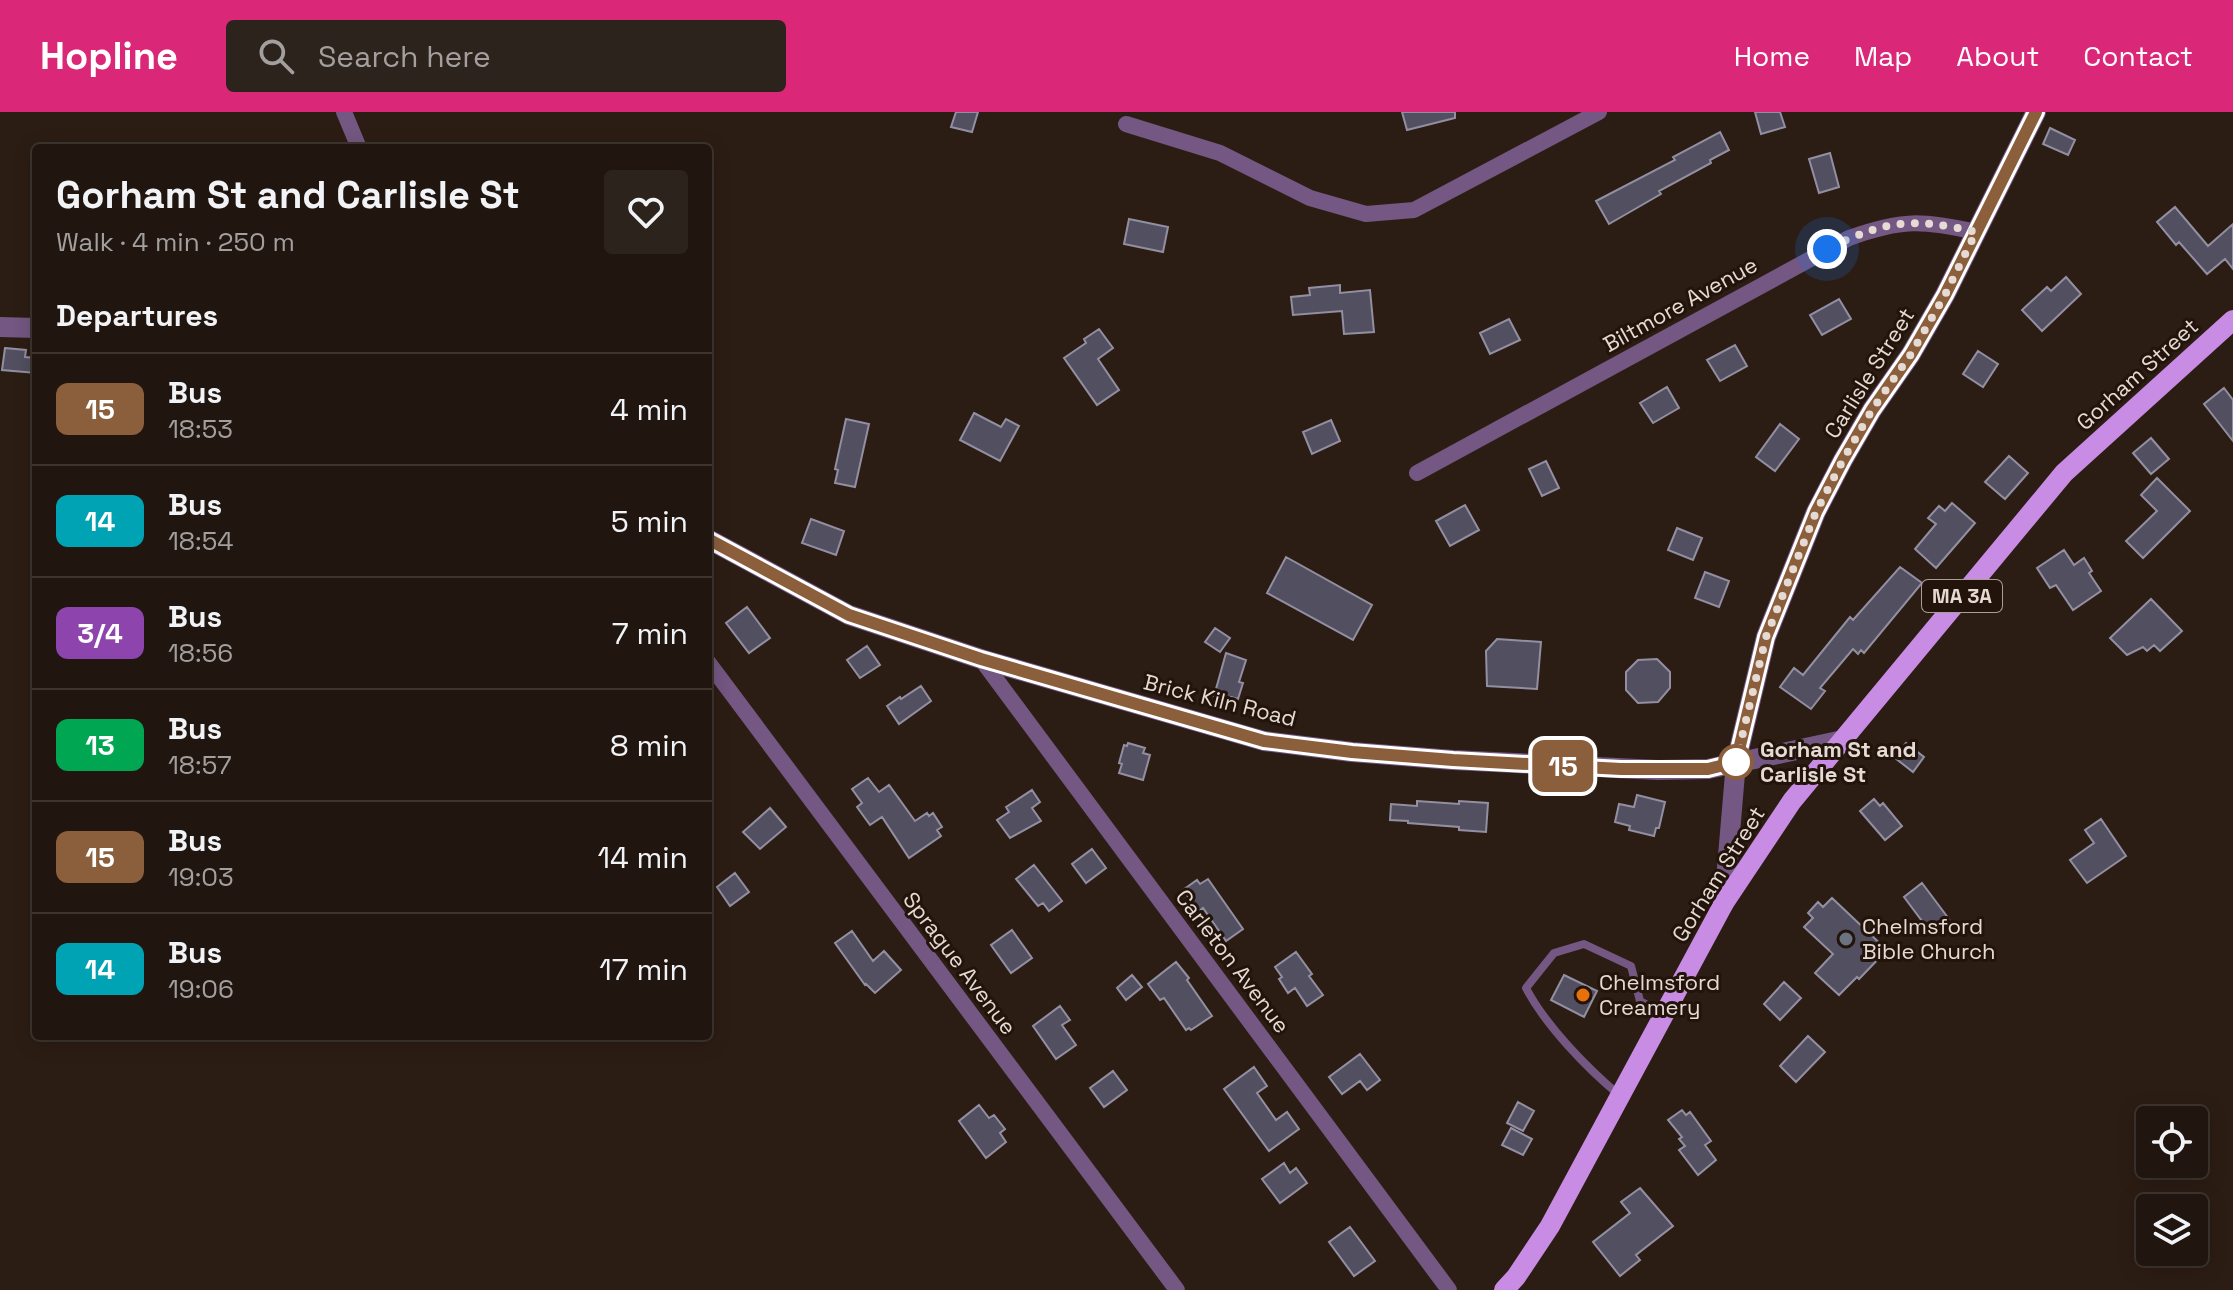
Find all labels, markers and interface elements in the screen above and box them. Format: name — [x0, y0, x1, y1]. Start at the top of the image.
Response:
search box — [226, 20, 786, 92]
text: Hopline — [40, 32, 178, 80]
icon: search — [254, 34, 298, 78]
text: Search here — [318, 37, 491, 76]
text: Home — [1734, 38, 1810, 74]
text: Map — [1854, 38, 1912, 74]
text: About — [1956, 38, 2039, 74]
text: Contact — [2083, 38, 2193, 74]
button: heart — [604, 170, 688, 254]
text: Gorham St and Carlisle St — [56, 171, 520, 219]
text: Walk · 4 min · 250 m — [56, 225, 295, 259]
your location — [1807, 229, 1847, 269]
street label: Biltmore Avenue — [1598, 250, 1762, 358]
text: Departures — [56, 296, 218, 335]
street label: Carlisle Street — [1818, 303, 1920, 443]
street label: Gorham Street — [2070, 312, 2204, 436]
text: Bus — [168, 373, 222, 412]
text: 4 min — [610, 390, 688, 429]
text: 15 — [85, 391, 115, 427]
text: 18:53 — [168, 412, 233, 446]
text: Bus — [168, 485, 222, 524]
text: 5 min — [611, 502, 688, 541]
text: 14 — [85, 503, 115, 539]
text: 18:54 — [168, 524, 233, 558]
road number: MA 3A — [1922, 580, 2002, 612]
text: Bus — [168, 597, 222, 636]
text: 7 min — [612, 614, 688, 653]
text: 3/4 — [77, 615, 123, 651]
text: 18:56 — [168, 636, 233, 670]
street label: Brick Kiln Road — [1141, 668, 1299, 732]
text: Bus — [168, 709, 222, 748]
text: 8 min — [610, 726, 688, 765]
text: 13 — [85, 727, 115, 763]
place label: Gorham St and Carlisle St — [1760, 735, 1917, 788]
line badge: 15 — [1527, 740, 1599, 792]
marker: Gorham St and Carlisle St — [1719, 745, 1753, 779]
text: 18:57 — [168, 748, 232, 782]
text: 15 — [1548, 748, 1578, 784]
street label: Gorham Street — [1665, 801, 1771, 947]
text: Bus — [168, 821, 222, 860]
text: 14 min — [597, 838, 688, 877]
text: 15 — [85, 839, 115, 875]
text: 19:03 — [168, 860, 234, 894]
street label: Carleton Avenue — [1170, 884, 1296, 1038]
street label: Sprague Avenue — [897, 886, 1023, 1040]
place label: Chelmsford Bible Church — [1862, 912, 1996, 965]
marker: Chelmsford Bible Church — [1837, 930, 1855, 948]
text: Bus — [168, 933, 222, 972]
text: 17 min — [599, 950, 688, 989]
text: 14 — [85, 951, 115, 987]
place label: Chelmsford Creamery — [1599, 968, 1720, 1021]
text: 19:06 — [168, 972, 234, 1006]
marker: Chelmsford Creamery — [1574, 986, 1592, 1004]
map controls — [2136, 1106, 2208, 1266]
button: locate — [2136, 1106, 2208, 1178]
button: layers — [2136, 1194, 2208, 1266]

